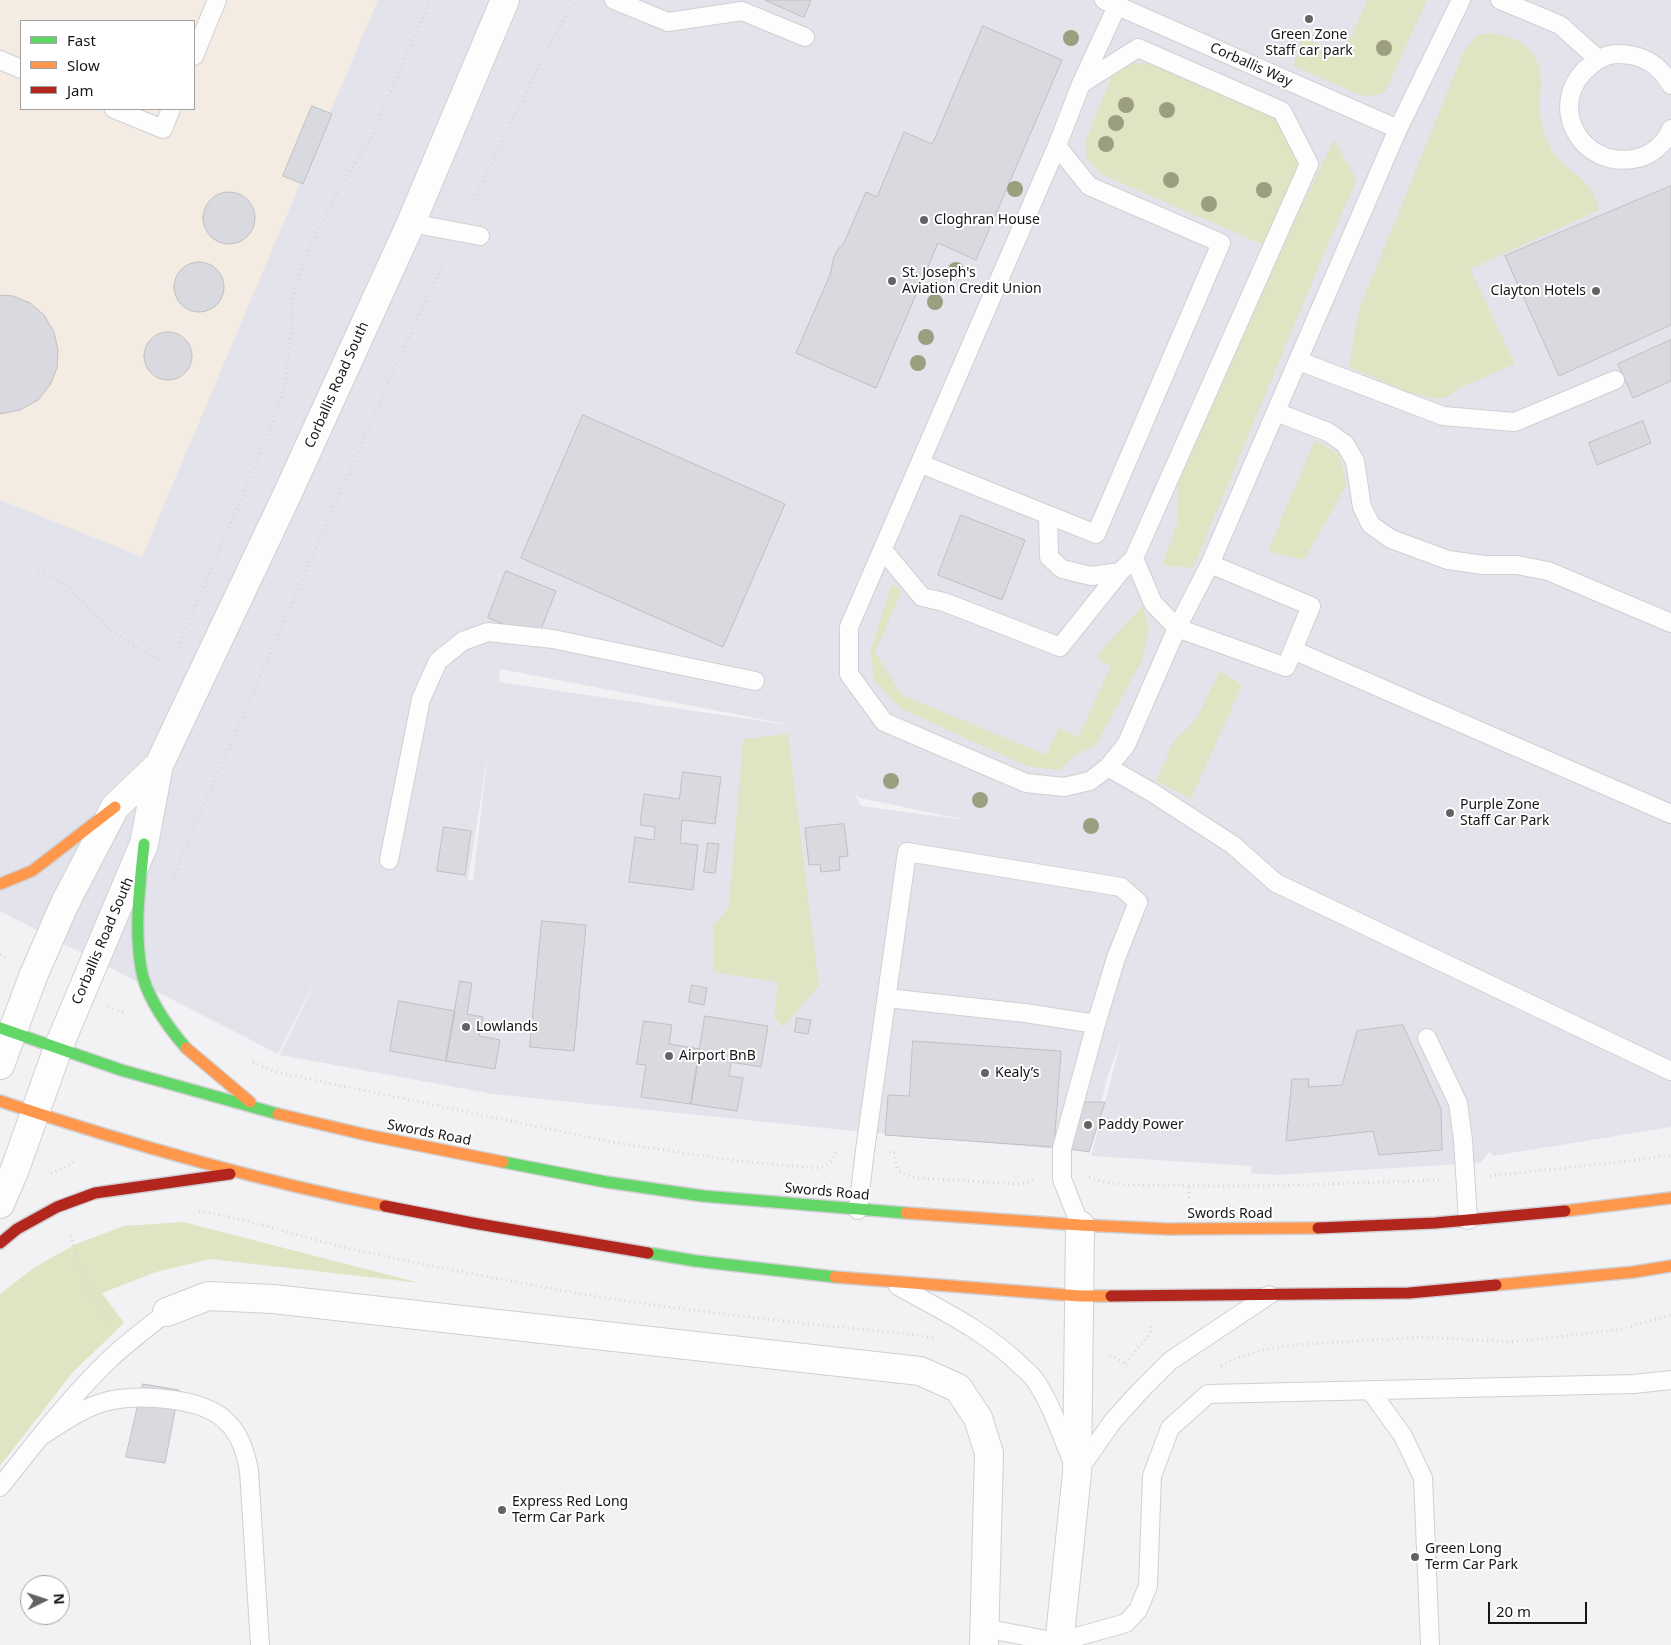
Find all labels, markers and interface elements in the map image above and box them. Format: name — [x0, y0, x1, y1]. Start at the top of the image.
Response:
marker: Green Zone Staff car park — [1303, 13, 1315, 25]
legend — [20, 20, 195, 110]
place label: Green Zone Staff car park — [1265, 27, 1353, 59]
text: Fast — [67, 30, 96, 50]
street label: Corballis Way — [1207, 39, 1295, 91]
text: Slow — [67, 55, 100, 75]
text: Jam — [67, 80, 94, 100]
place label: Cloghran House — [934, 212, 1040, 228]
marker: Cloghran House — [918, 214, 930, 226]
place label: St. Joseph's Aviation Credit Union — [902, 265, 1042, 298]
marker: St. Joseph's Aviation Credit Union — [886, 275, 898, 287]
place label: Clayton Hotels — [1491, 283, 1586, 299]
marker: Clayton Hotels — [1590, 285, 1602, 297]
street label: Corballis Road South — [302, 319, 372, 451]
place label: Purple Zone Staff Car Park — [1460, 797, 1550, 830]
marker: Purple Zone Staff Car Park — [1444, 807, 1456, 819]
street label: Corballis Road South — [69, 875, 137, 1007]
place label: Lowlands — [476, 1019, 538, 1035]
marker: Lowlands — [460, 1021, 472, 1033]
place label: Airport BnB — [679, 1048, 756, 1064]
marker: Airport BnB — [663, 1050, 675, 1062]
place label: Kealy’s — [995, 1065, 1039, 1081]
marker: Kealy’s — [979, 1067, 991, 1079]
street label: Swords Road — [386, 1117, 472, 1149]
place label: Paddy Power — [1098, 1117, 1184, 1133]
marker: Paddy Power — [1082, 1119, 1094, 1131]
street label: Swords Road — [784, 1180, 870, 1204]
street label: Swords Road — [1187, 1206, 1273, 1222]
place label: Express Red Long Term Car Park — [512, 1494, 628, 1526]
marker: Express Red Long Term Car Park — [496, 1504, 508, 1516]
place label: Green Long Term Car Park — [1425, 1541, 1518, 1574]
marker: Green Long Term Car Park — [1409, 1551, 1421, 1563]
north arrow — [20, 1575, 70, 1625]
scale bar — [1491, 1592, 1590, 1624]
text: N — [50, 1593, 69, 1605]
text: 20 m — [1496, 1601, 1531, 1621]

